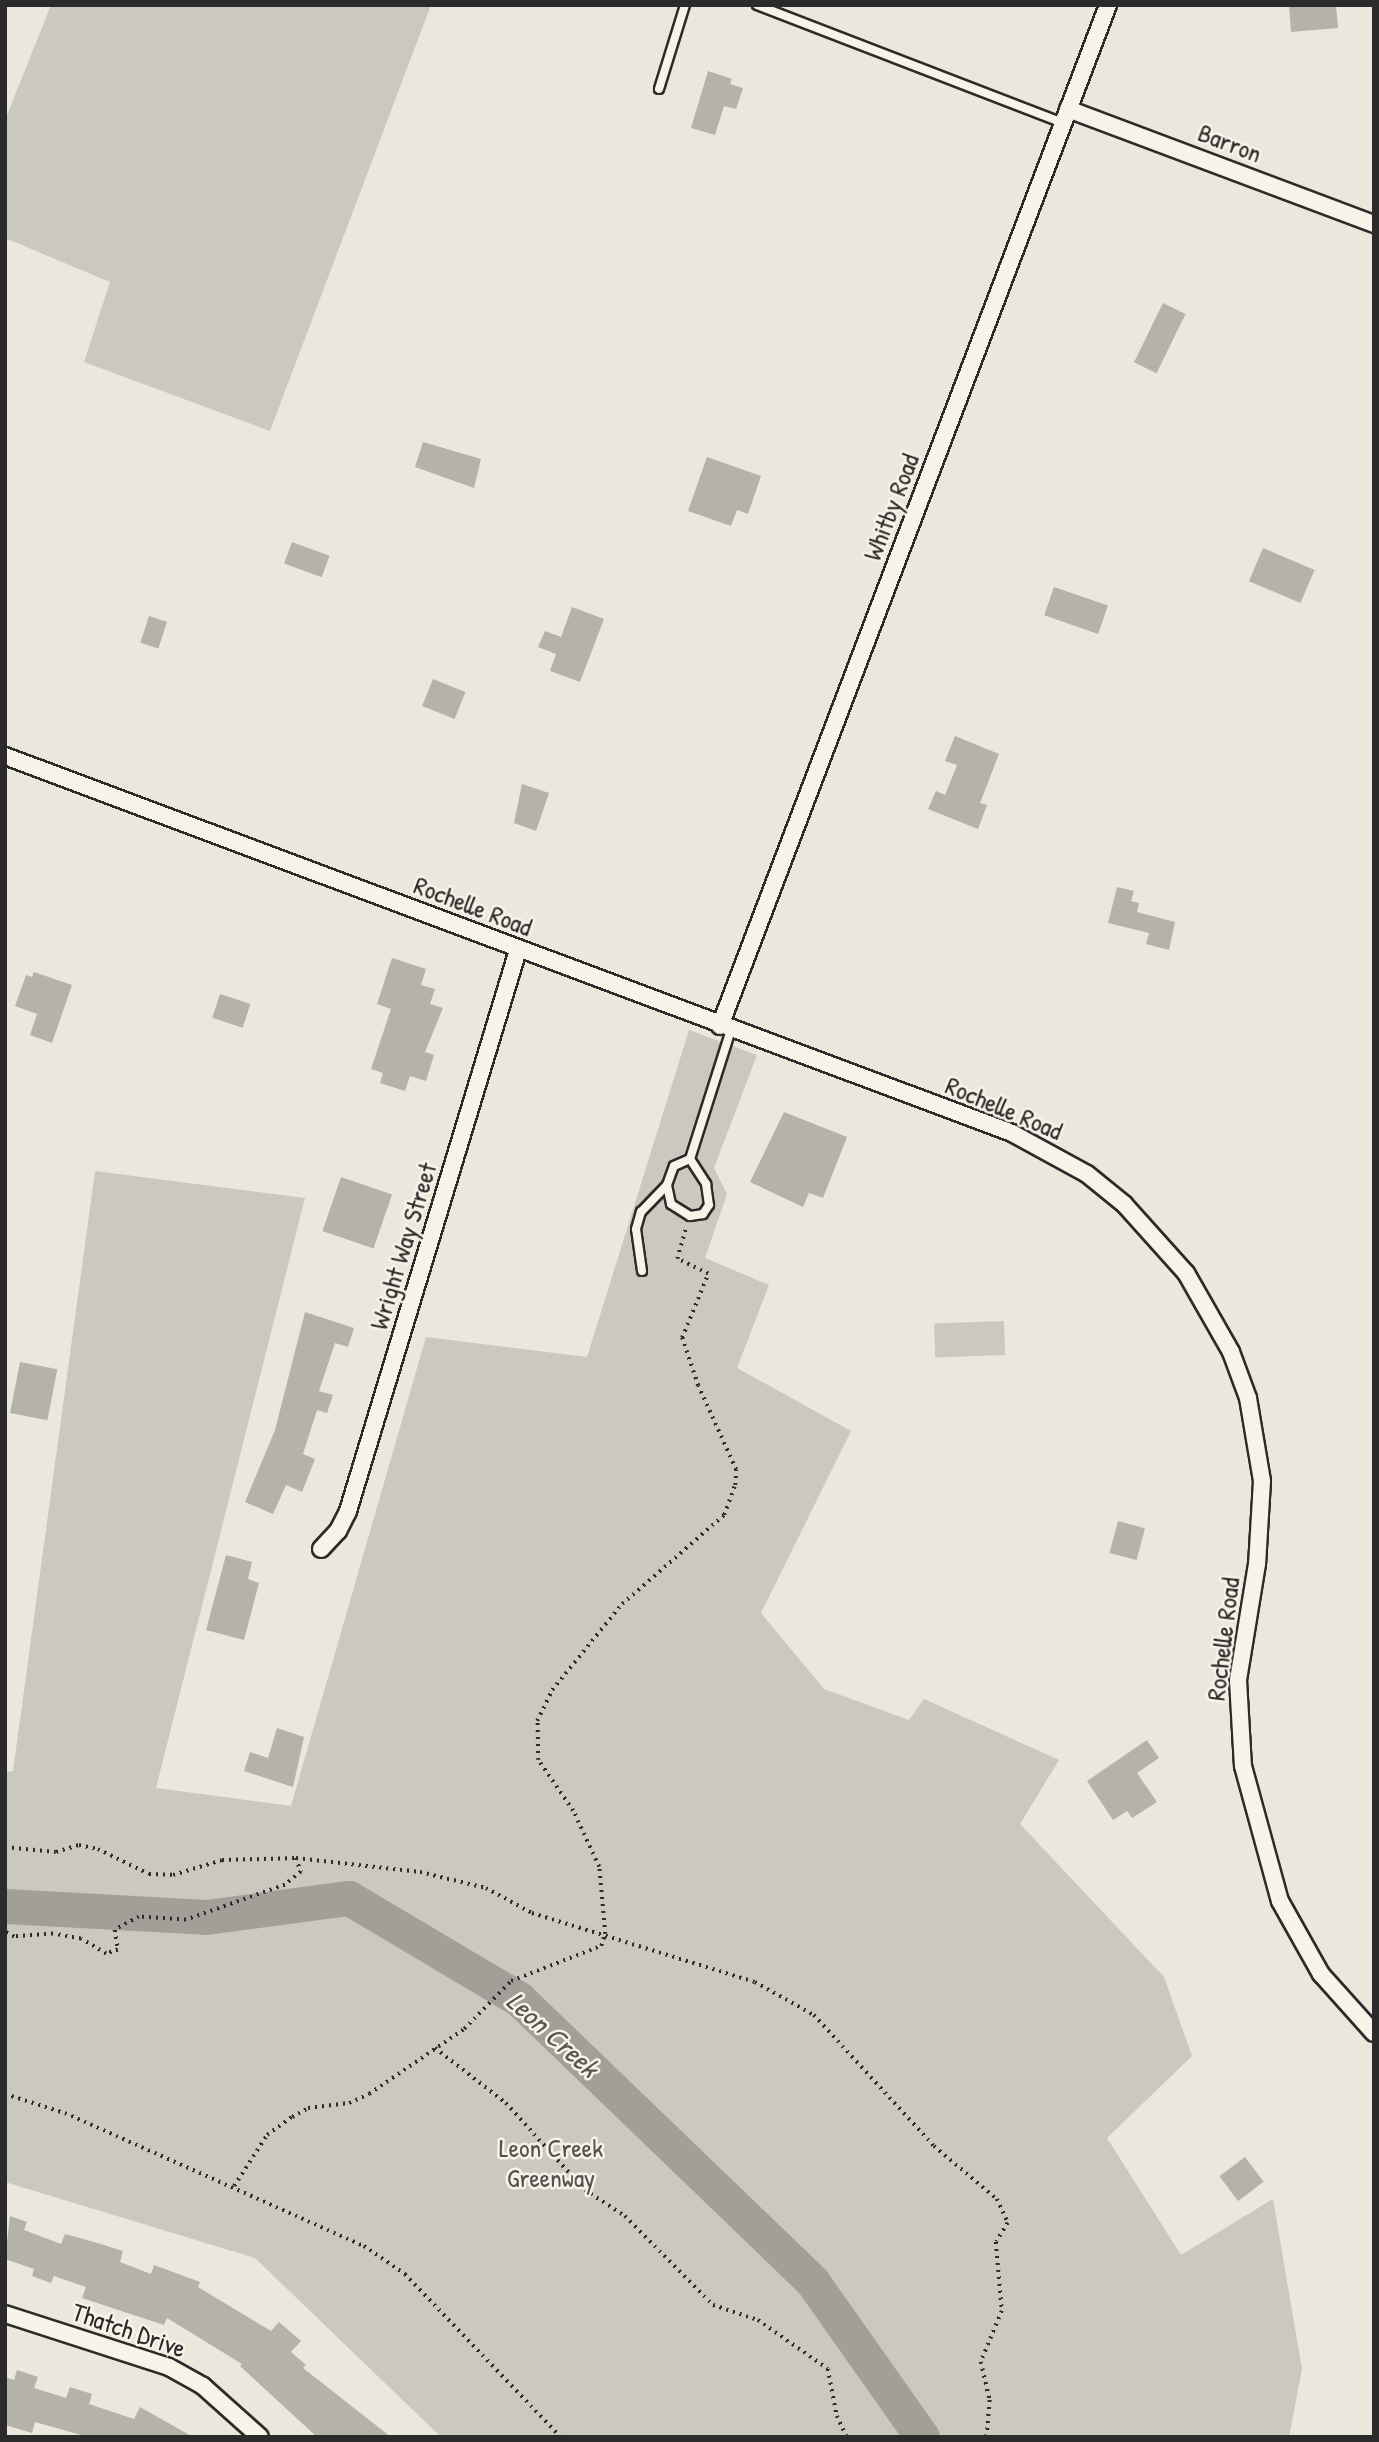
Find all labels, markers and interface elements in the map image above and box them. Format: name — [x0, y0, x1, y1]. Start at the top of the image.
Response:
street label: Barron — [1194, 117, 1266, 169]
street label: Whitby Road — [856, 449, 926, 565]
street label: Rochelle Road — [410, 869, 536, 943]
street label: Rochelle Road — [941, 1069, 1067, 1147]
street label: Wright Way Street — [363, 1159, 443, 1333]
street label: Rochelle Road — [1200, 1576, 1246, 1702]
water label: Leon Creek — [500, 1984, 606, 2084]
park label: Leon Creek Greenway — [499, 2132, 603, 2194]
street label: Thatch Drive — [68, 2296, 190, 2364]

